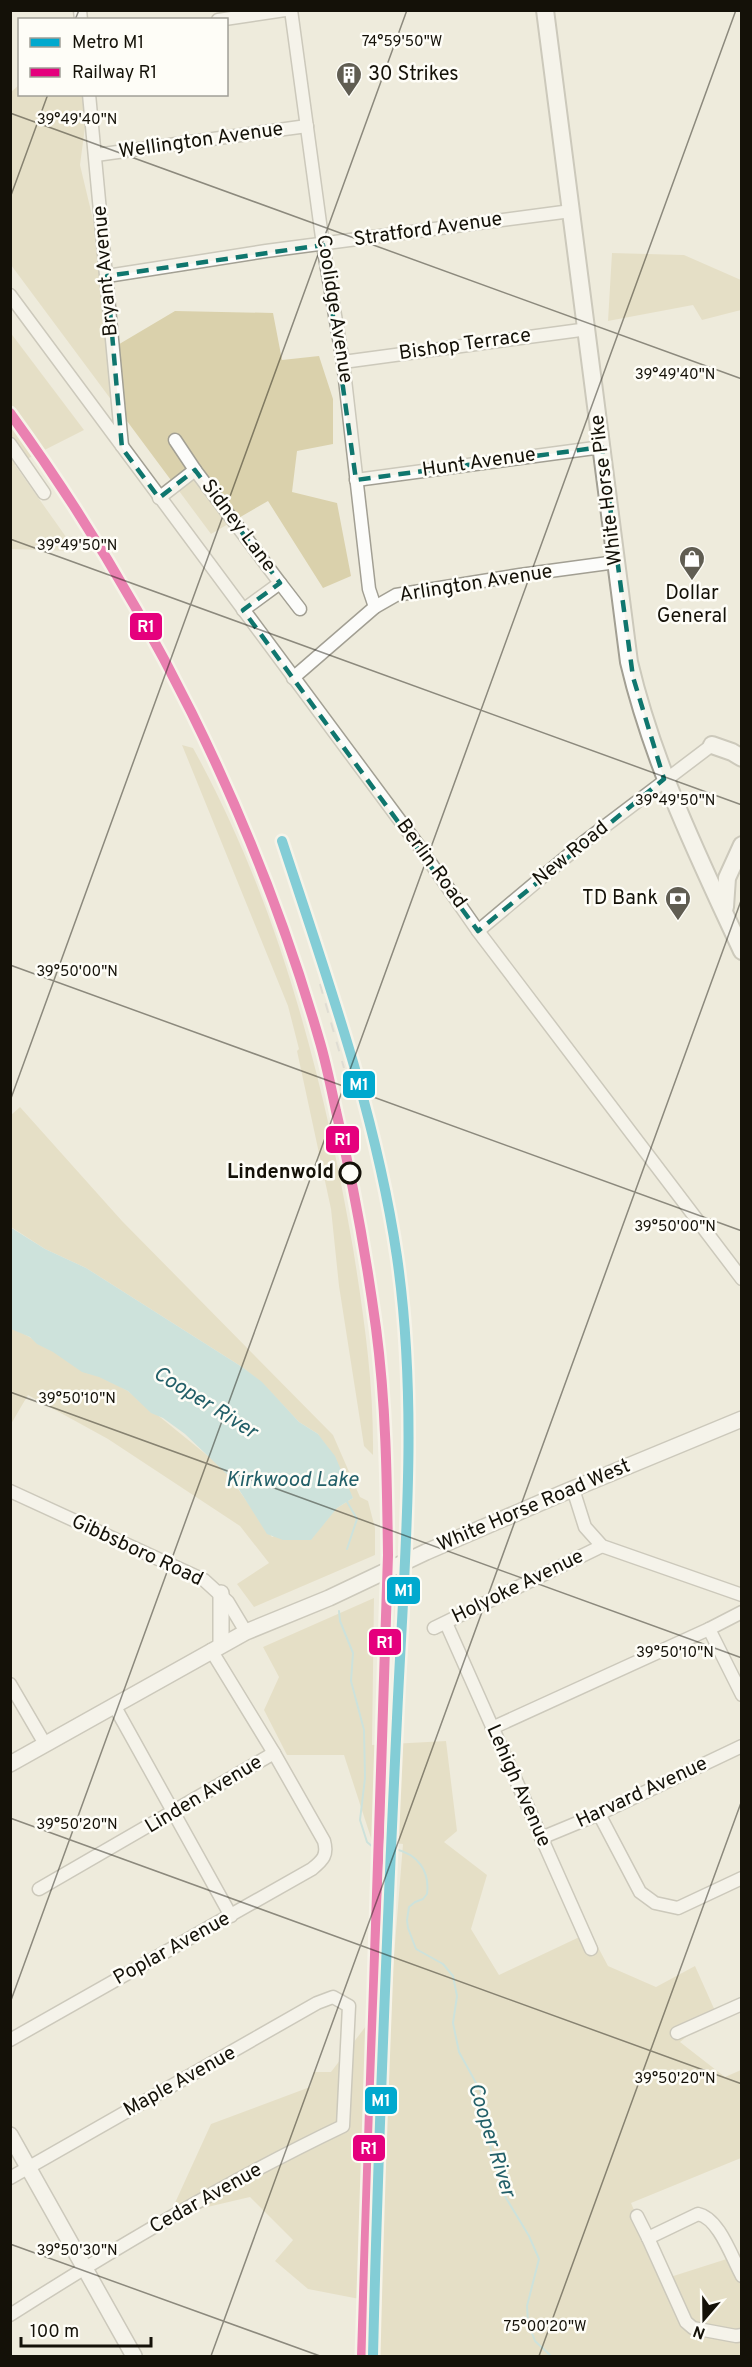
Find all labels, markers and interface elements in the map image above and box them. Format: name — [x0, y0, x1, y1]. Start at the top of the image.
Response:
legend — [18, 18, 228, 96]
text: Metro M1 — [72, 32, 144, 55]
text: 74°59'50"W — [362, 33, 442, 52]
building icon: 30 Strikes — [334, 60, 364, 98]
text: Railway R1 — [72, 62, 157, 85]
place label: 30 Strikes — [368, 62, 459, 88]
text: 39°49'40"N — [37, 111, 117, 130]
street label: Wellington Avenue — [117, 117, 285, 165]
street label: Bryant Avenue — [87, 204, 125, 338]
street label: Stratford Avenue — [352, 207, 504, 253]
street label: Coolidge Avenue — [309, 233, 359, 385]
street label: Bishop Terrace — [397, 323, 533, 367]
text: 39°49'40"N — [635, 366, 715, 385]
street label: White Horse Pike — [585, 413, 629, 567]
street label: Hunt Avenue — [420, 442, 538, 484]
street label: Sidney Lane — [195, 474, 281, 578]
text: 39°49'50"N — [37, 537, 117, 556]
shop icon: Dollar General — [677, 544, 707, 582]
street label: Arlington Avenue — [397, 559, 555, 609]
place label: Dollar General — [657, 581, 727, 630]
line badge: R1 — [129, 612, 163, 641]
text: R1 — [137, 618, 155, 638]
text: 39°49'50"N — [635, 792, 715, 811]
street label: Berlin Road — [390, 814, 472, 914]
street label: New Road — [528, 816, 614, 892]
bank icon: TD Bank — [663, 884, 693, 922]
place label: TD Bank — [582, 886, 658, 912]
text: 39°50'00"N — [36, 963, 118, 982]
line badge: M1 — [342, 1070, 376, 1099]
text: M1 — [349, 1076, 369, 1096]
line badge: R1 — [325, 1125, 360, 1154]
text: R1 — [334, 1131, 352, 1151]
place label: Lindenwold — [227, 1160, 334, 1186]
marker: Lindenwold — [339, 1162, 361, 1184]
text: 39°50'00"N — [634, 1218, 716, 1237]
water label: Cooper River — [148, 1360, 264, 1447]
text: 39°50'10"N — [38, 1390, 116, 1409]
street label: White Horse Road West — [433, 1453, 635, 1559]
water label: Kirkwood Lake — [226, 1467, 359, 1494]
street label: Gibbsboro Road — [67, 1509, 207, 1593]
street label: Holyoke Avenue — [448, 1544, 588, 1630]
line badge: M1 — [386, 1576, 421, 1605]
text: M1 — [394, 1582, 414, 1602]
line badge: R1 — [368, 1628, 402, 1656]
text: R1 — [376, 1634, 394, 1654]
text: 39°50'10"N — [636, 1644, 714, 1663]
street label: Lehigh Avenue — [479, 1721, 557, 1851]
street label: Linden Avenue — [141, 1750, 267, 1840]
street label: Harvard Avenue — [572, 1751, 712, 1835]
text: 39°50'20"N — [36, 1816, 118, 1835]
street label: Poplar Avenue — [109, 1906, 235, 1992]
street label: Maple Avenue — [119, 2040, 241, 2124]
text: 39°50'20"N — [634, 2070, 716, 2089]
water label: Cooper River — [461, 2080, 522, 2202]
line badge: M1 — [364, 2086, 398, 2115]
text: M1 — [371, 2092, 391, 2112]
line badge: R1 — [352, 2134, 386, 2162]
text: R1 — [360, 2140, 378, 2160]
street label: Cedar Avenue — [145, 2157, 267, 2241]
text: 39°50'30"N — [36, 2242, 118, 2261]
north arrow — [674, 2289, 734, 2349]
scale bar — [21, 2310, 152, 2348]
text: 75°00'20"W — [503, 2318, 587, 2337]
text: N — [691, 2320, 708, 2343]
text: 100 m — [30, 2321, 79, 2344]

